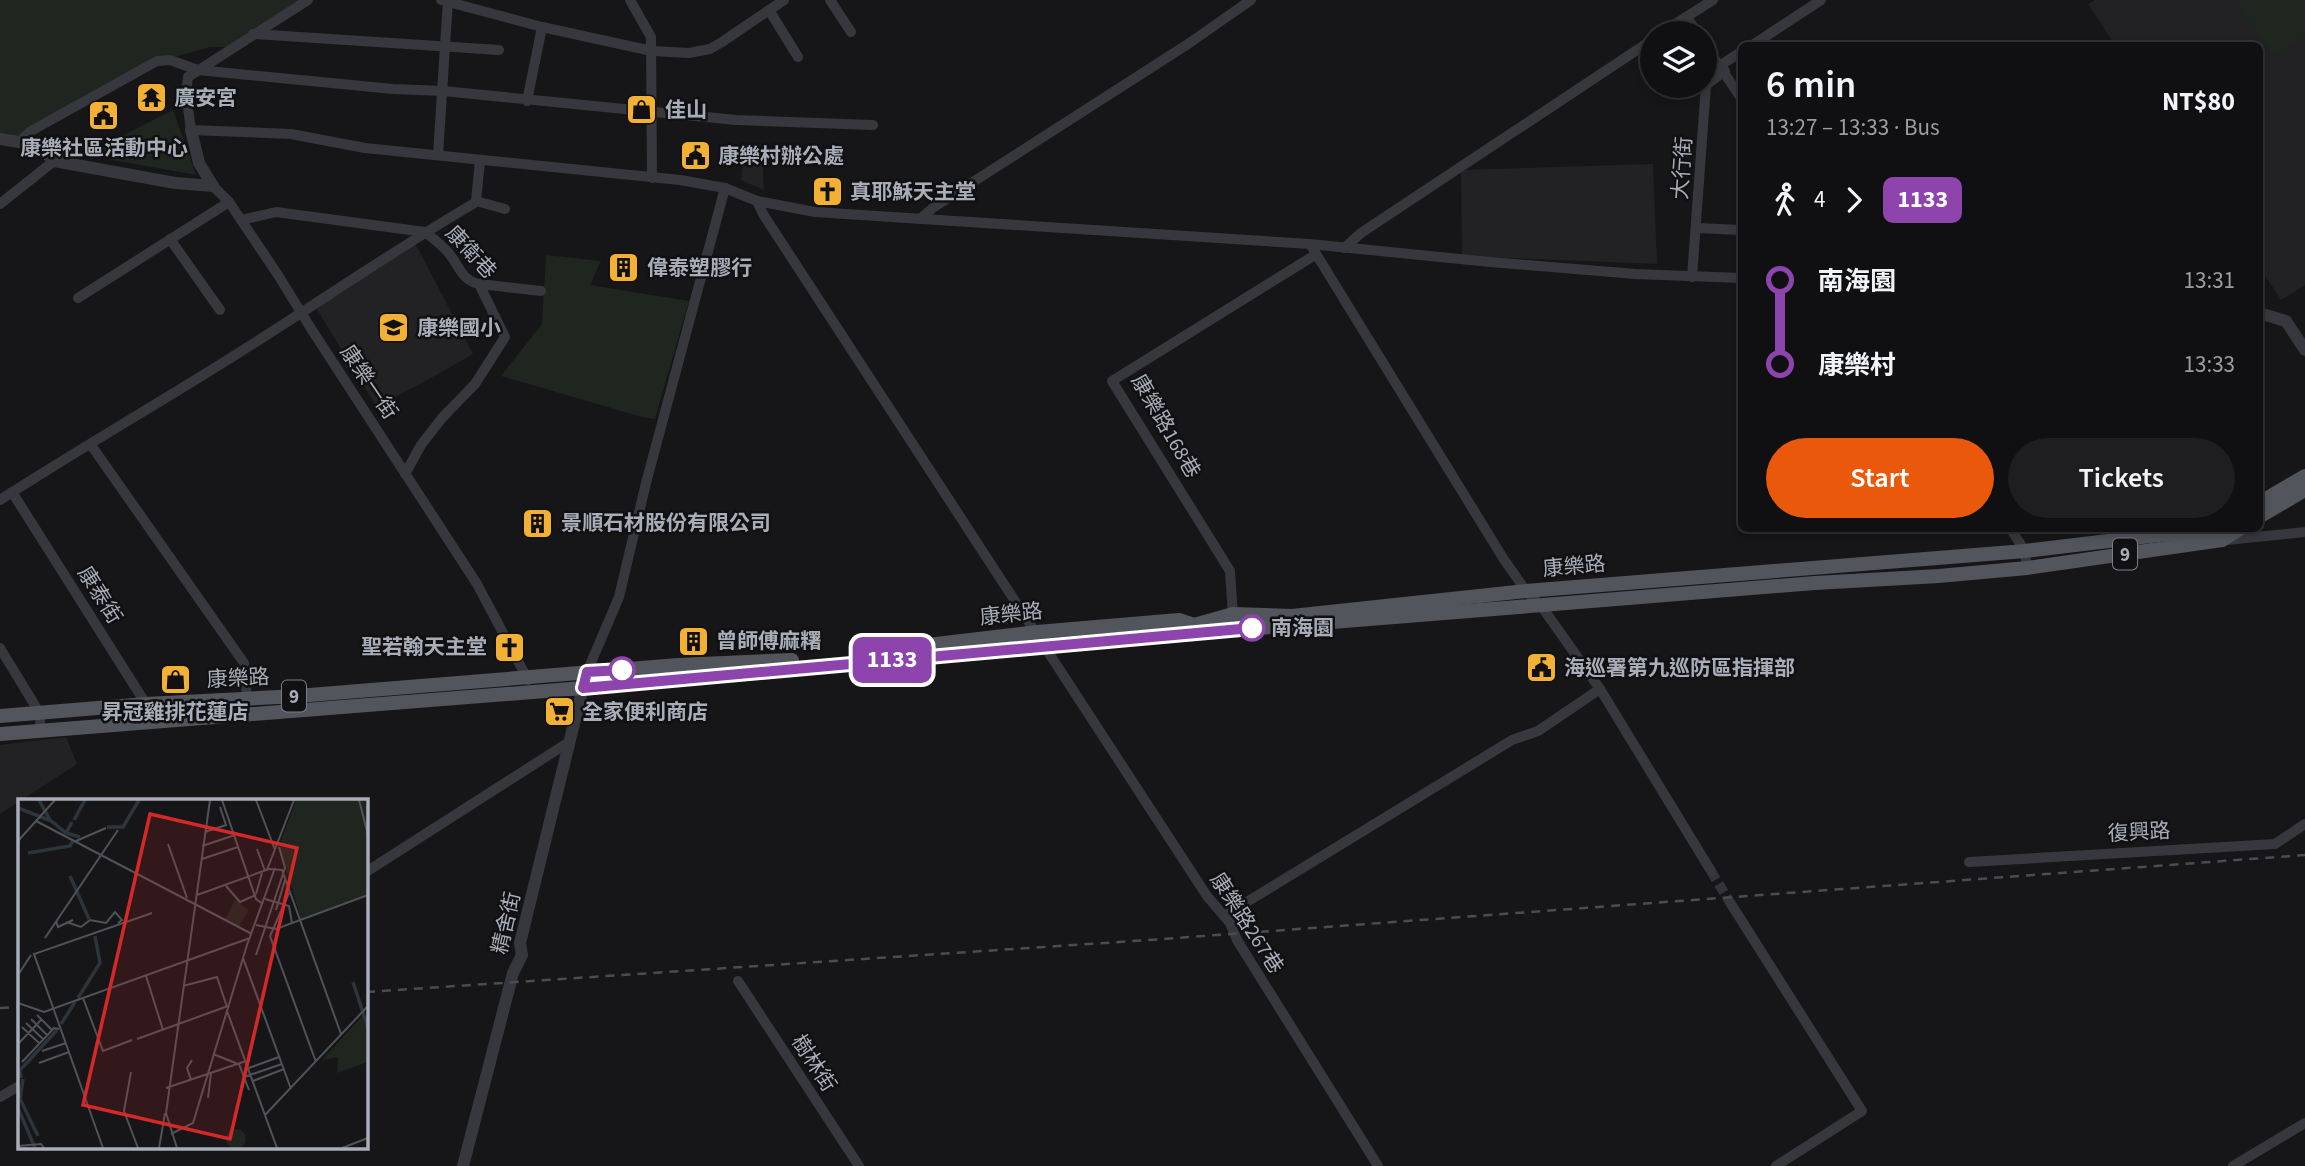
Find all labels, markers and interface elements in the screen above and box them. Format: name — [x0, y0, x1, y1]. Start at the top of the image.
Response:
map controls — [1640, 21, 1717, 98]
button: layers — [1640, 21, 1717, 98]
text: 6 min — [1766, 58, 1856, 112]
temple icon: 廣安宮 — [134, 81, 168, 115]
place label: 廣安宮 — [174, 83, 237, 113]
text: NT$80 — [2162, 83, 2235, 120]
shop icon: 佳山 — [625, 93, 659, 127]
place label: 佳山 — [665, 95, 707, 125]
public building icon: 康樂社區活動中心 — [87, 99, 121, 133]
text: 13:27 – 13:33 · Bus — [1766, 111, 1940, 144]
place label: 康樂社區活動中心 — [20, 133, 188, 163]
street label: 大行街 — [1665, 136, 1699, 200]
public building icon: 康樂村辦公處 — [678, 139, 712, 173]
place label: 康樂村辦公處 — [718, 141, 844, 171]
church icon: 真耶穌天主堂 — [810, 175, 844, 209]
place label: 真耶穌天主堂 — [850, 177, 976, 207]
icon: walk — [1766, 181, 1804, 219]
icon: forward — [1835, 181, 1873, 219]
text: 1133 — [1897, 182, 1948, 217]
text: 4 — [1814, 183, 1825, 216]
street label: 康衛巷 — [439, 219, 503, 285]
building icon: 偉泰塑膠行 — [607, 251, 641, 285]
place label: 偉泰塑膠行 — [647, 253, 752, 283]
text: 南海園 — [1818, 263, 1896, 300]
text: 13:31 — [2184, 264, 2235, 297]
school or university icon: 康樂國小 — [377, 311, 411, 345]
place label: 康樂國小 — [417, 313, 501, 343]
street label: 康樂一街 — [333, 339, 405, 425]
text: 康樂村 — [1818, 347, 1896, 384]
text: 13:33 — [2184, 348, 2235, 381]
street label: 康樂路168巷 — [1124, 369, 1208, 483]
button: Start — [1766, 438, 1994, 518]
button: Tickets — [2008, 438, 2235, 518]
building icon: 景順石材股份有限公司 — [521, 506, 555, 540]
place label: 景順石材股份有限公司 — [561, 508, 771, 538]
road number: 9 — [2113, 538, 2137, 569]
street label: 康樂路 — [1541, 548, 1607, 584]
street label: 康泰街 — [71, 560, 129, 630]
street label: 康樂路 — [978, 596, 1044, 632]
place label: 南海園 — [1271, 613, 1334, 643]
marker: 南海園 — [1239, 615, 1265, 641]
building icon: 曾師傅麻糬 — [676, 624, 710, 658]
place label: 曾師傅麻糬 — [716, 626, 821, 656]
church icon: 聖若翰天主堂 — [493, 630, 527, 664]
place label: 聖若翰天主堂 — [361, 632, 487, 662]
line badge: 1133 — [843, 637, 941, 683]
text: 1133 — [867, 642, 917, 677]
public building icon: 海巡署第九巡防區指揮部 — [1524, 651, 1558, 685]
place label: 海巡署第九巡防區指揮部 — [1564, 653, 1795, 683]
unlabelled marker — [609, 657, 635, 683]
street label: 康樂路 — [206, 661, 270, 695]
shop icon: 昇冠雞排花蓮店 — [158, 663, 192, 697]
road number: 9 — [282, 680, 306, 712]
supermarket icon: 全家便利商店 — [542, 695, 576, 729]
place label: 昇冠雞排花蓮店 — [102, 697, 249, 727]
place label: 全家便利商店 — [582, 697, 708, 727]
inset map — [18, 799, 368, 1148]
street label: 復興路 — [2107, 815, 2171, 849]
street label: 康樂路267巷 — [1203, 866, 1291, 980]
street label: 精舍街 — [484, 889, 528, 957]
street label: 樹林街 — [784, 1028, 844, 1098]

